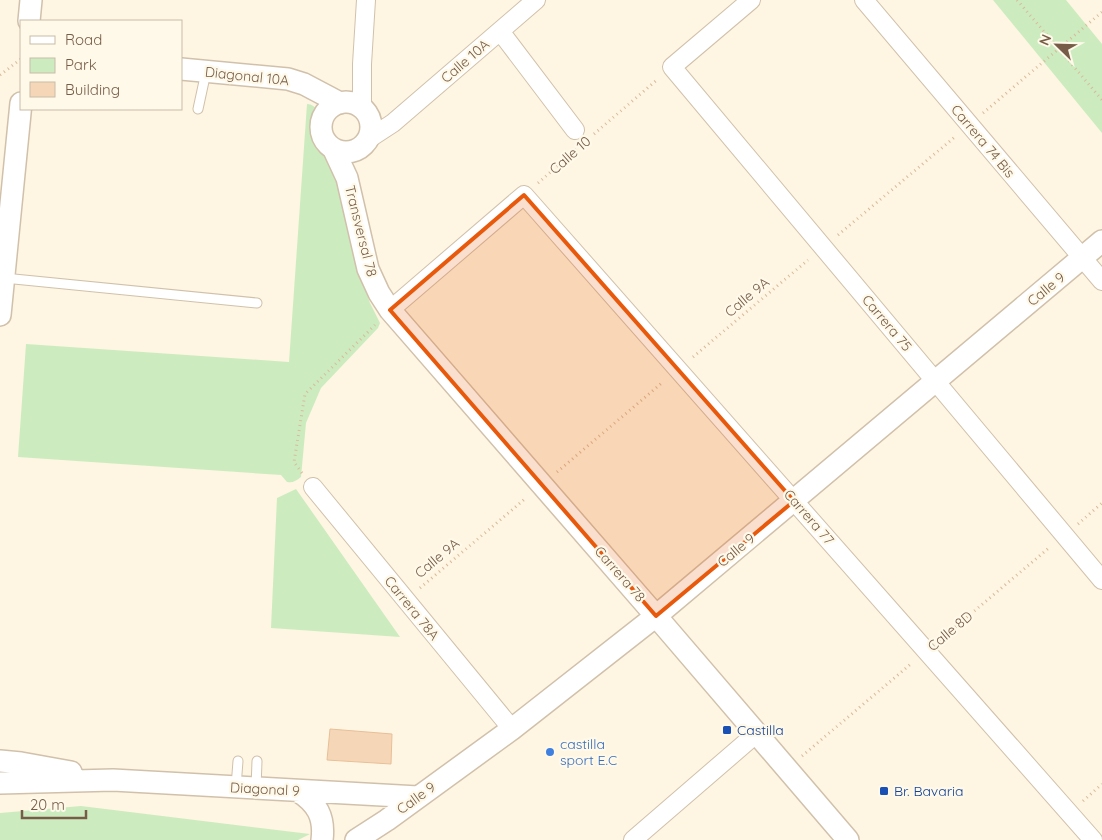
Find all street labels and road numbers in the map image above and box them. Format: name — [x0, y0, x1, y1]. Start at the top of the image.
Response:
street label: Calle 10A — [437, 35, 493, 87]
street label: Diagonal 10A — [204, 63, 290, 89]
street label: Carrera 74 Bis — [947, 101, 1019, 181]
street label: Calle 10 — [546, 132, 594, 178]
street label: Transversal 78 — [341, 183, 381, 279]
street label: Calle 9 — [1024, 268, 1069, 310]
street label: Calle 9A — [721, 273, 773, 321]
street label: Carrera 75 — [858, 291, 916, 355]
street label: Carrera 77 — [780, 485, 838, 549]
street label: Calle 9 — [714, 529, 759, 571]
street label: Calle 9A — [411, 534, 463, 582]
street label: Carrera 78 — [591, 542, 649, 606]
street label: Carrera 78A — [381, 572, 443, 644]
street label: Calle 8D — [924, 607, 976, 655]
street label: Diagonal 9 — [230, 778, 301, 800]
street label: Calle 9 — [393, 778, 439, 818]

